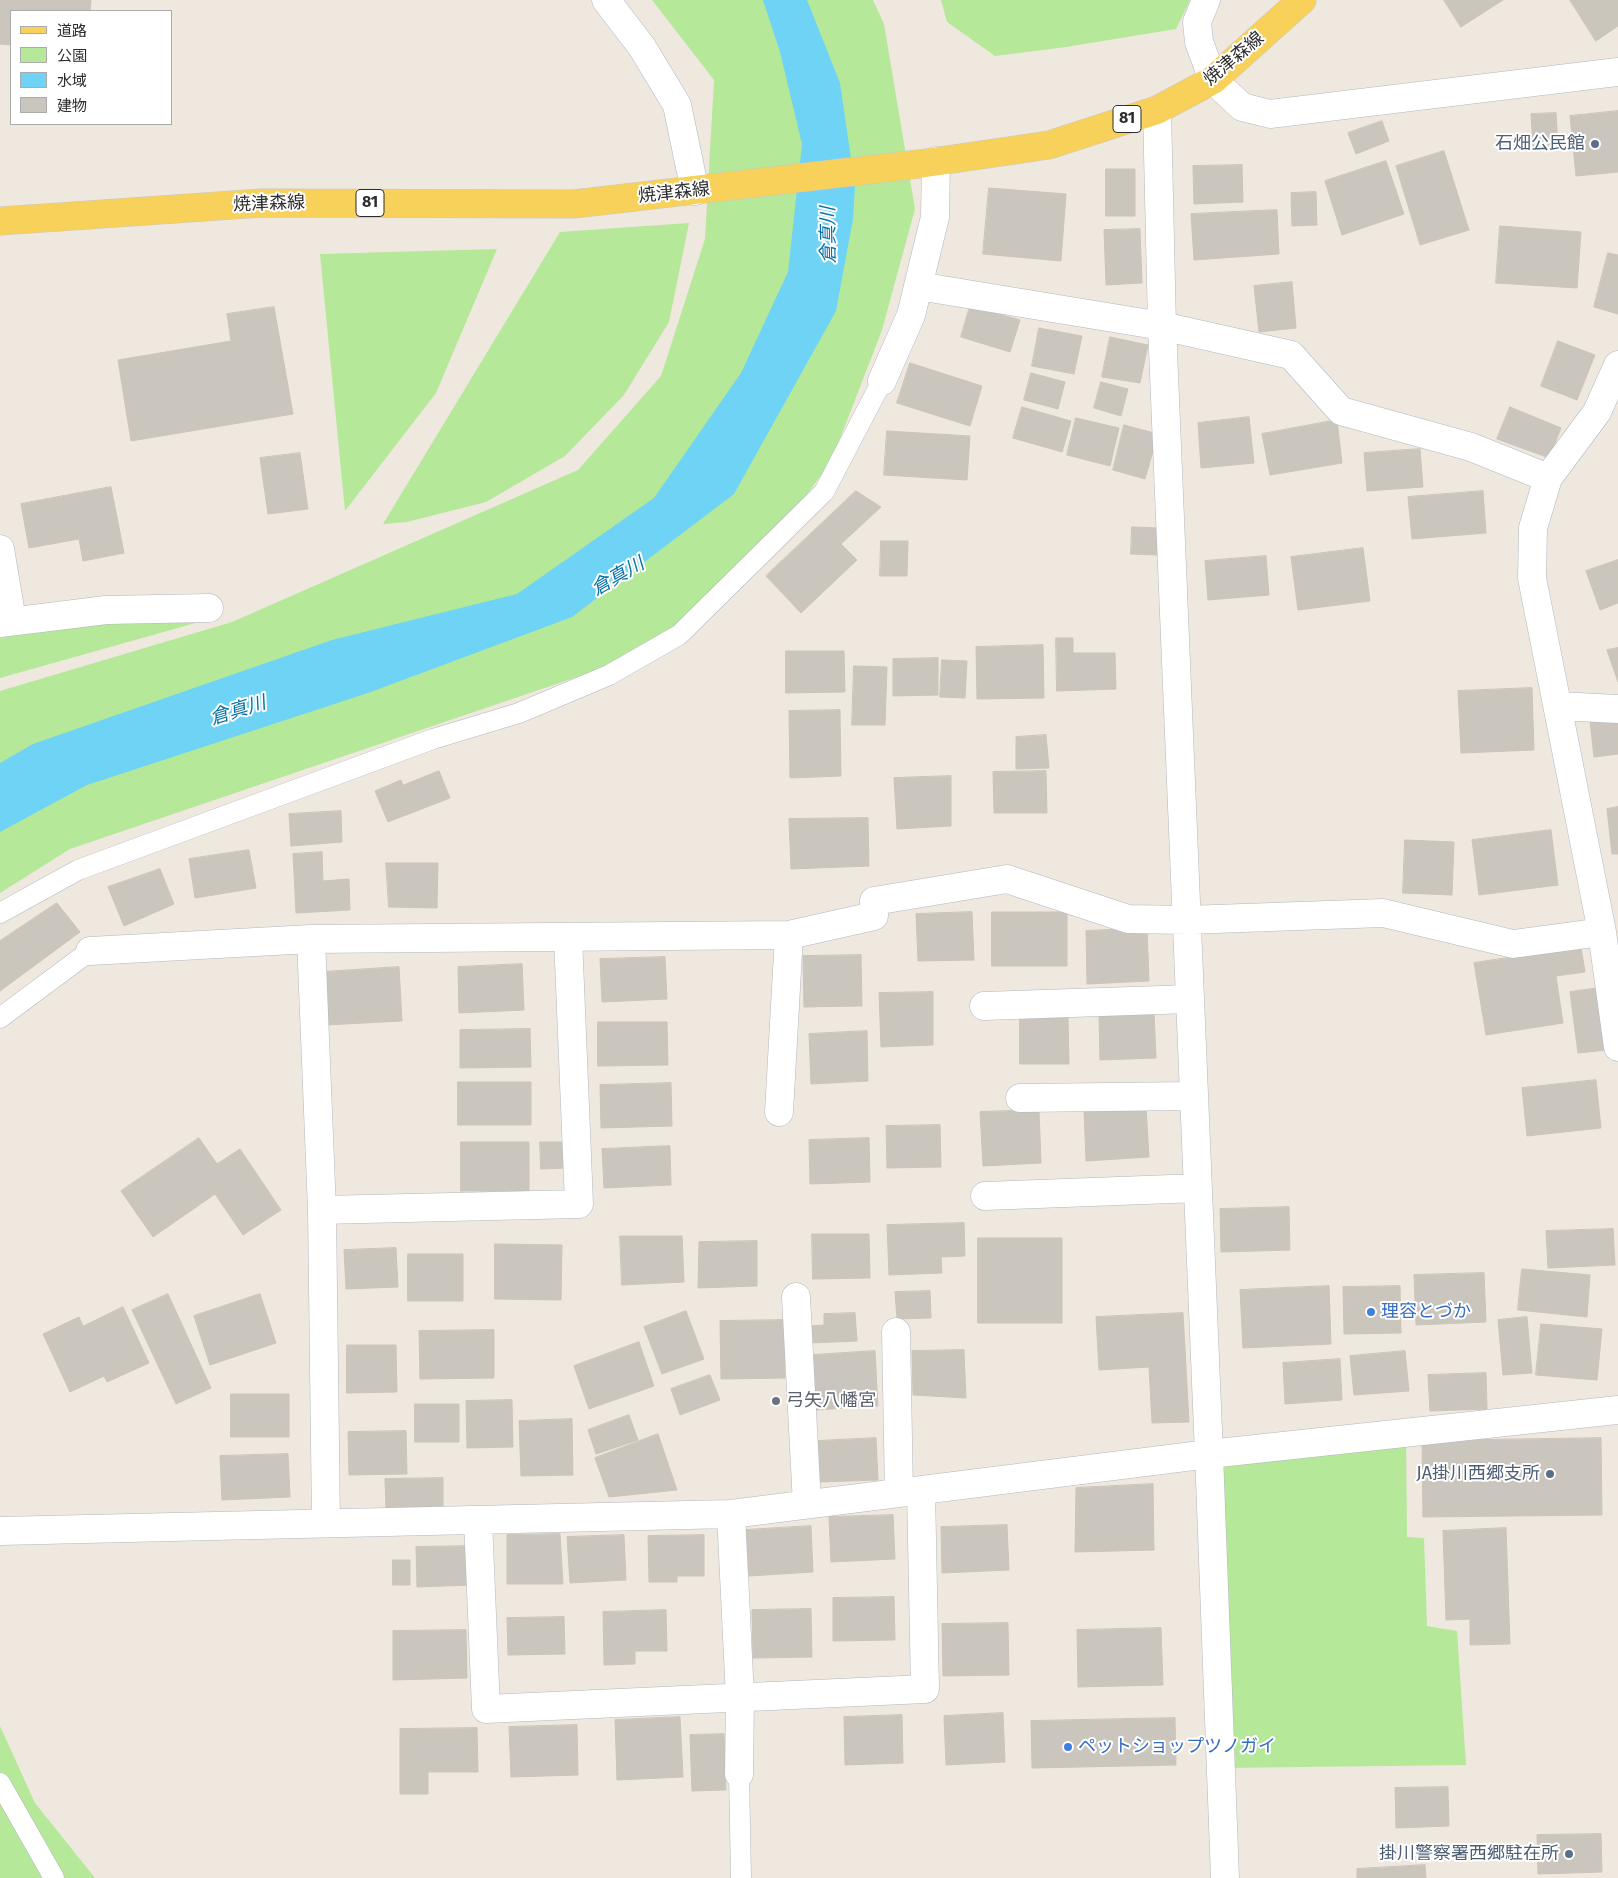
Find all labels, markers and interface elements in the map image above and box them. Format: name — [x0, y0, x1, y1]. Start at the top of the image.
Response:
legend — [10, 10, 172, 125]
text: 道路 — [57, 22, 87, 40]
street label: 焼津森線 — [1199, 28, 1269, 90]
text: 公園 — [57, 47, 87, 65]
text: 水域 — [57, 72, 87, 90]
text: 建物 — [57, 97, 87, 115]
road number: 81 — [1113, 106, 1141, 132]
place label: 石畑公民館 — [1495, 133, 1585, 155]
marker: 石畑公民館 — [1589, 138, 1601, 150]
street label: 焼津森線 — [637, 178, 711, 208]
road number: 81 — [356, 190, 384, 217]
street label: 焼津森線 — [233, 192, 305, 216]
water label: 倉真川 — [817, 206, 841, 264]
water label: 倉真川 — [588, 553, 648, 601]
water label: 倉真川 — [207, 692, 269, 730]
place label: 理容とづか — [1381, 1301, 1471, 1323]
marker: 理容とづか — [1365, 1306, 1377, 1318]
place label: 弓矢八幡宮 — [786, 1390, 876, 1412]
marker: 弓矢八幡宮 — [770, 1395, 782, 1407]
place label: JA掛川西郷支所 — [1416, 1463, 1540, 1485]
marker: JA掛川西郷支所 — [1544, 1468, 1556, 1480]
place label: ペットショップツノガイ — [1078, 1736, 1276, 1758]
marker: ペットショップツノガイ — [1062, 1741, 1074, 1753]
place label: 掛川警察署西郷駐在所 — [1379, 1843, 1559, 1865]
marker: 掛川警察署西郷駐在所 — [1563, 1848, 1575, 1860]

